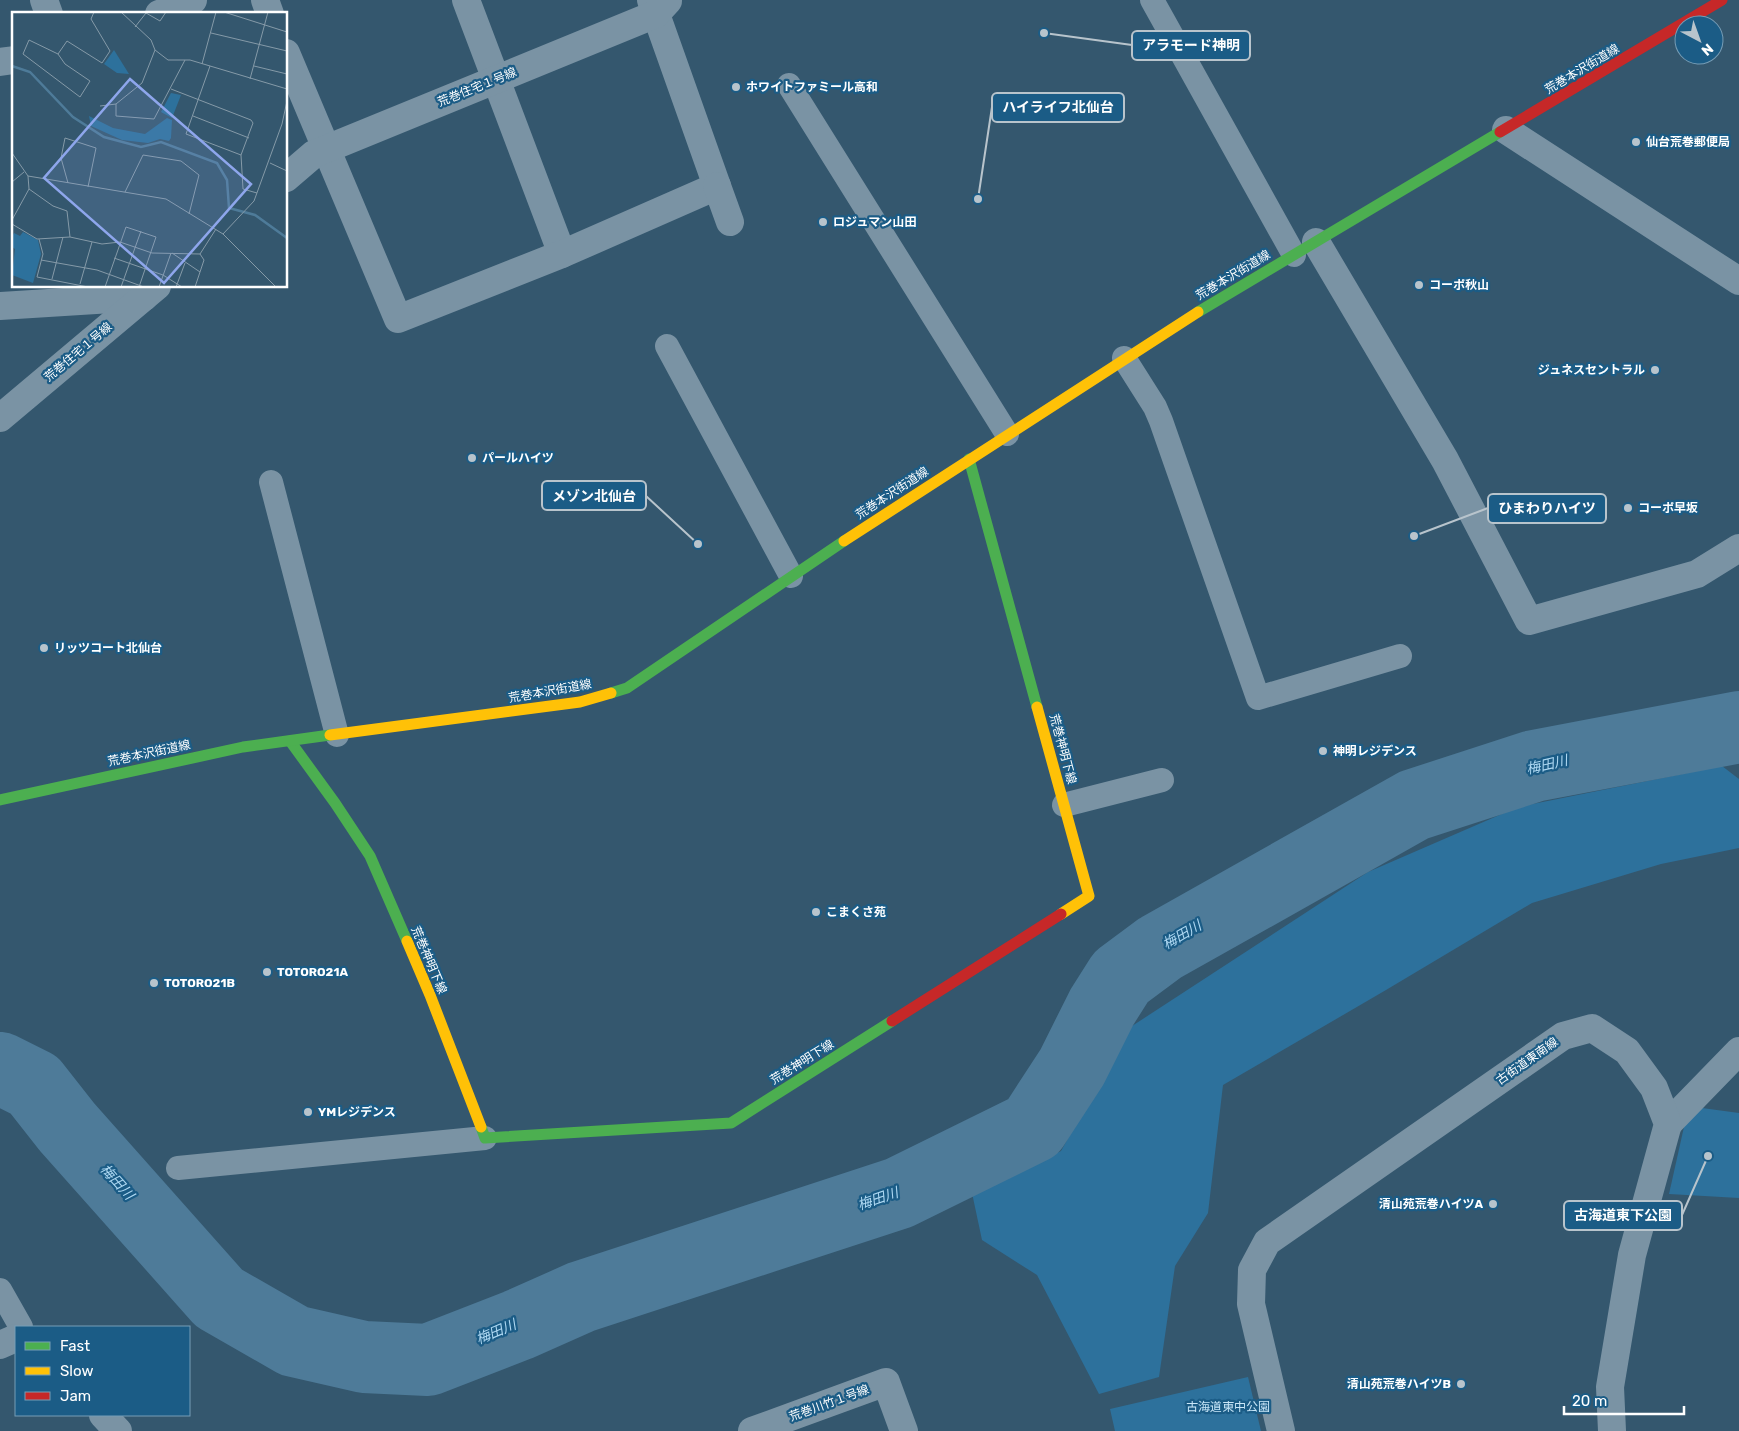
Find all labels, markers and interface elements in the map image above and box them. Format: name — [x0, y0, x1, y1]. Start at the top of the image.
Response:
inset map — [12, 12, 288, 288]
north arrow — [1674, 15, 1724, 65]
callout: アラモード神明 — [1132, 31, 1250, 60]
text: アラモード神明 — [1142, 37, 1240, 54]
text: N — [1698, 40, 1717, 59]
street label: 荒巻本沢街道線 — [1542, 41, 1622, 97]
street label: 荒巻住宅１号線 — [435, 65, 519, 109]
place label: ホワイトファミール高和 — [746, 80, 878, 94]
marker: ホワイトファミール高和 — [730, 81, 742, 93]
callout: ハイライフ北仙台 — [992, 93, 1124, 122]
text: ハイライフ北仙台 — [1002, 99, 1114, 116]
place label: 仙台荒巻郵便局 — [1646, 135, 1730, 149]
marker: 仙台荒巻郵便局 — [1630, 136, 1642, 148]
place label: ロジュマン山田 — [833, 215, 916, 229]
marker: ロジュマン山田 — [817, 216, 829, 228]
street label: 荒巻本沢街道線 — [1193, 247, 1273, 303]
place label: コーポ秋山 — [1429, 278, 1489, 292]
marker: コーポ秋山 — [1413, 279, 1425, 291]
street label: 荒巻住宅１号線 — [41, 320, 115, 384]
place label: ジュネスセントラル — [1538, 363, 1645, 377]
marker: ジュネスセントラル — [1649, 364, 1661, 376]
place label: パールハイツ — [482, 451, 554, 465]
marker: パールハイツ — [466, 452, 478, 464]
street label: 荒巻本沢街道線 — [853, 464, 931, 522]
callout: メゾン北仙台 — [542, 481, 646, 510]
text: メゾン北仙台 — [552, 488, 636, 505]
callout: ひまわりハイツ — [1488, 494, 1606, 523]
text: ひまわりハイツ — [1498, 500, 1596, 517]
place label: コーポ早坂 — [1638, 501, 1698, 515]
marker: コーポ早坂 — [1622, 502, 1634, 514]
place label: リッツコート北仙台 — [54, 641, 162, 655]
marker: リッツコート北仙台 — [38, 642, 50, 654]
street label: 荒巻本沢街道線 — [507, 677, 593, 705]
street label: 荒巻神明下線 — [1047, 712, 1079, 786]
street label: 荒巻本沢街道線 — [106, 737, 192, 769]
place label: 神明レジデンス — [1333, 744, 1417, 758]
marker: 神明レジデンス — [1317, 745, 1329, 757]
water label: 梅田川 — [1525, 752, 1571, 778]
place label: こまくさ苑 — [826, 905, 886, 919]
marker: こまくさ苑 — [810, 906, 822, 918]
water label: 梅田川 — [1160, 916, 1206, 953]
street label: 荒巻神明下線 — [408, 924, 450, 996]
place label: TOTORO21A — [277, 965, 348, 979]
marker: TOTORO21A — [261, 966, 273, 978]
place label: TOTORO21B — [164, 976, 235, 990]
marker: TOTORO21B — [148, 977, 160, 989]
street label: 古街道東南線 — [1493, 1035, 1561, 1087]
street label: 荒巻神明下線 — [768, 1037, 836, 1087]
place label: YMレジデンス — [318, 1105, 396, 1119]
marker: YMレジデンス — [302, 1106, 314, 1118]
water label: 梅田川 — [97, 1161, 139, 1205]
water label: 梅田川 — [855, 1183, 903, 1214]
place label: 清山苑荒巻ハイツA — [1379, 1197, 1483, 1211]
marker: 清山苑荒巻ハイツA — [1487, 1198, 1499, 1210]
callout: 古海道東下公園 — [1564, 1201, 1682, 1230]
text: 古海道東下公園 — [1574, 1207, 1672, 1224]
water label: 梅田川 — [473, 1315, 520, 1348]
legend — [15, 1326, 190, 1416]
text: Fast — [60, 1337, 90, 1355]
text: Slow — [60, 1362, 93, 1380]
place label: 清山苑荒巻ハイツB — [1347, 1377, 1451, 1391]
marker: 清山苑荒巻ハイツB — [1455, 1378, 1467, 1390]
street label: 荒巻川竹１号線 — [787, 1382, 871, 1424]
scale bar — [1564, 1384, 1684, 1416]
text: Jam — [60, 1387, 91, 1405]
text: 20 m — [1572, 1392, 1607, 1410]
park label: 古海道東中公園 — [1186, 1400, 1270, 1414]

